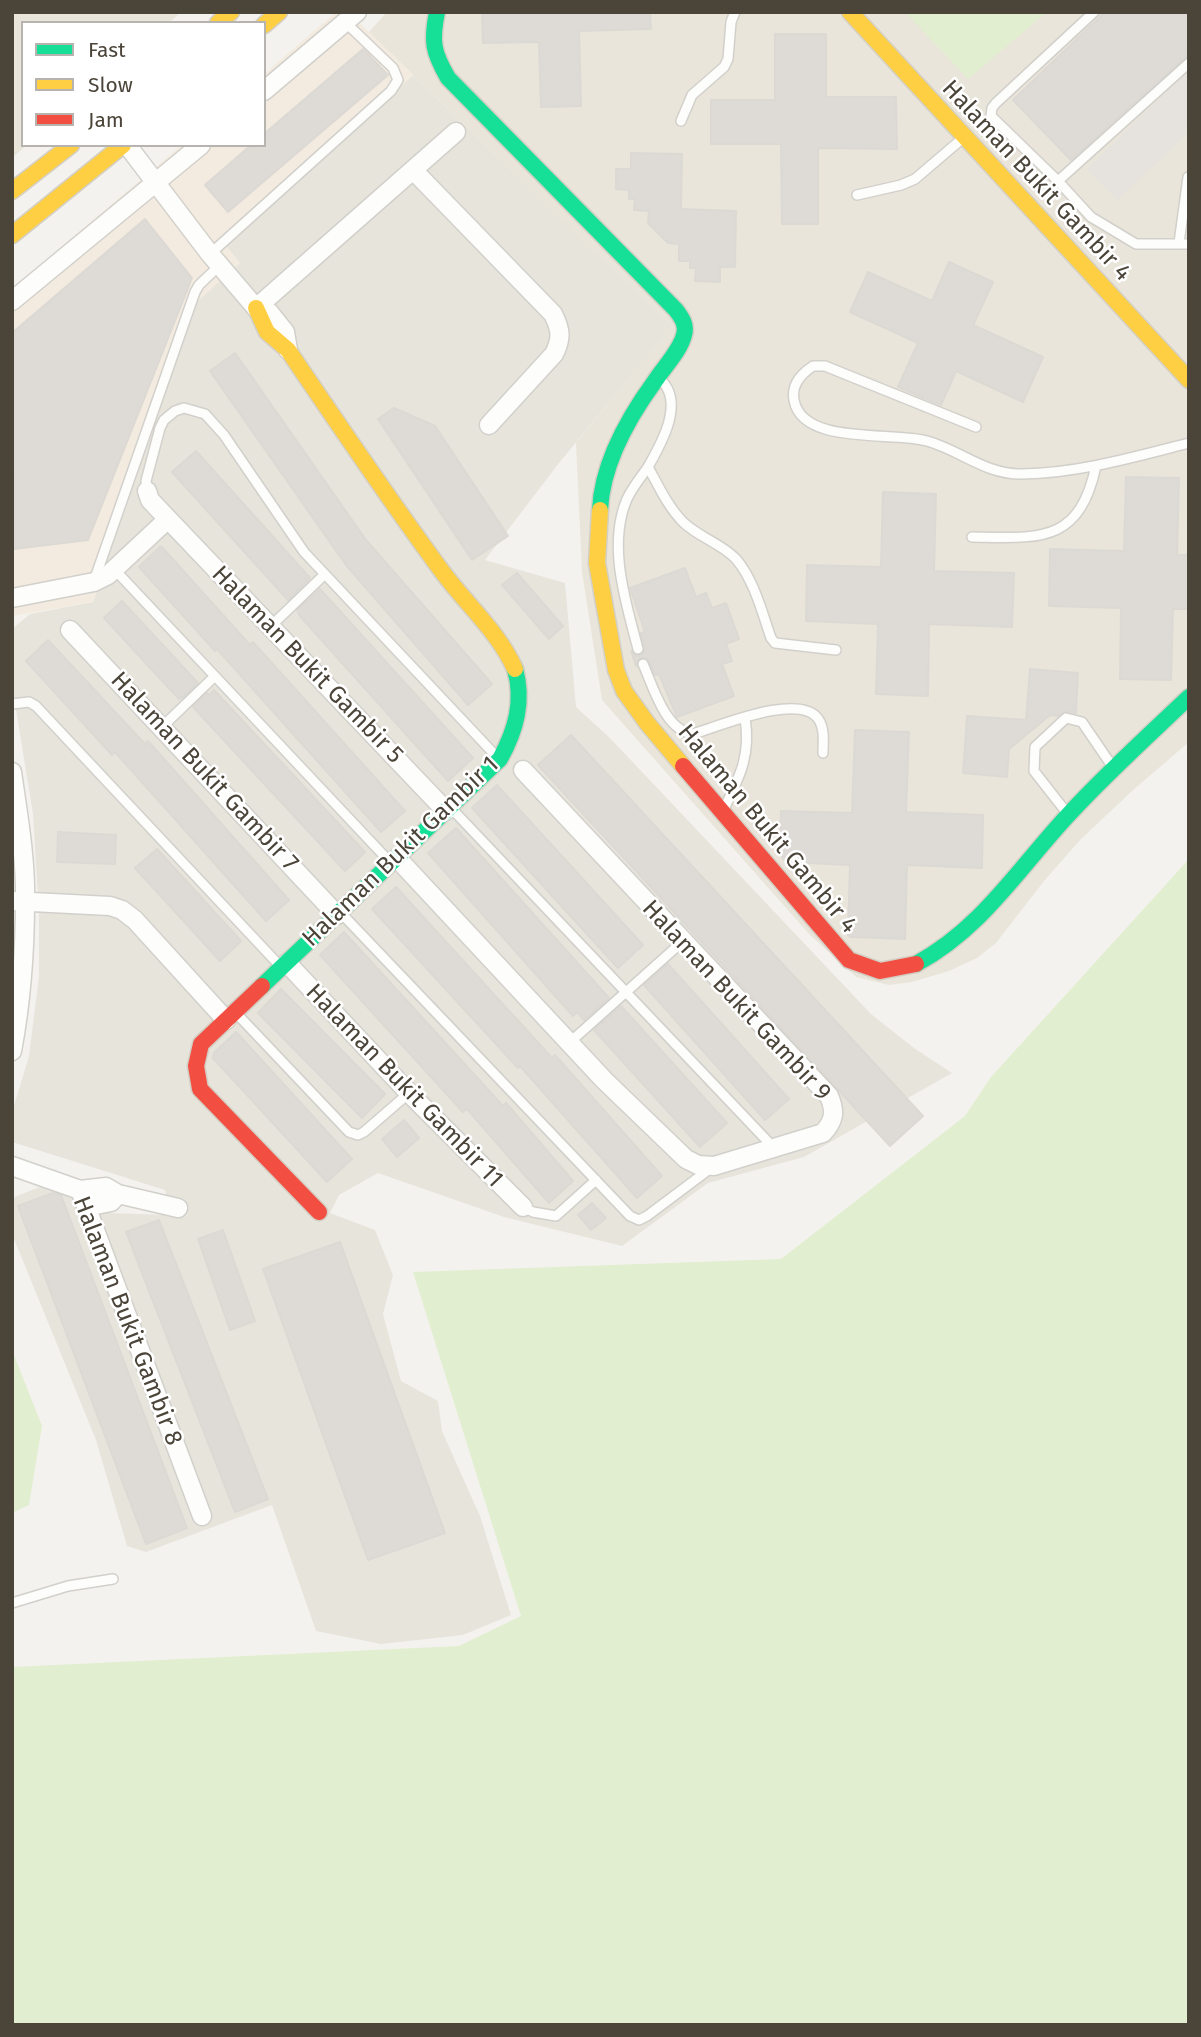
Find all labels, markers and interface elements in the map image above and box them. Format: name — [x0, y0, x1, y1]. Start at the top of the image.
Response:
legend — [21, 21, 266, 147]
text: Fast — [88, 37, 126, 63]
text: Slow — [88, 72, 133, 98]
street label: Halaman Bukit Gambir 4 — [935, 75, 1137, 287]
text: Jam — [88, 107, 124, 133]
street label: Halaman Bukit Gambir 5 — [205, 560, 409, 770]
street label: Halaman Bukit Gambir 7 — [104, 666, 304, 878]
street label: Halaman Bukit Gambir 4 — [671, 719, 863, 939]
street label: Halaman Bukit Gambir 1 — [297, 751, 505, 953]
street label: Halaman Bukit Gambir 9 — [636, 895, 836, 1107]
street label: Halaman Bukit Gambir 11 — [299, 978, 509, 1194]
street label: Halaman Bukit Gambir 8 — [66, 1192, 188, 1450]

